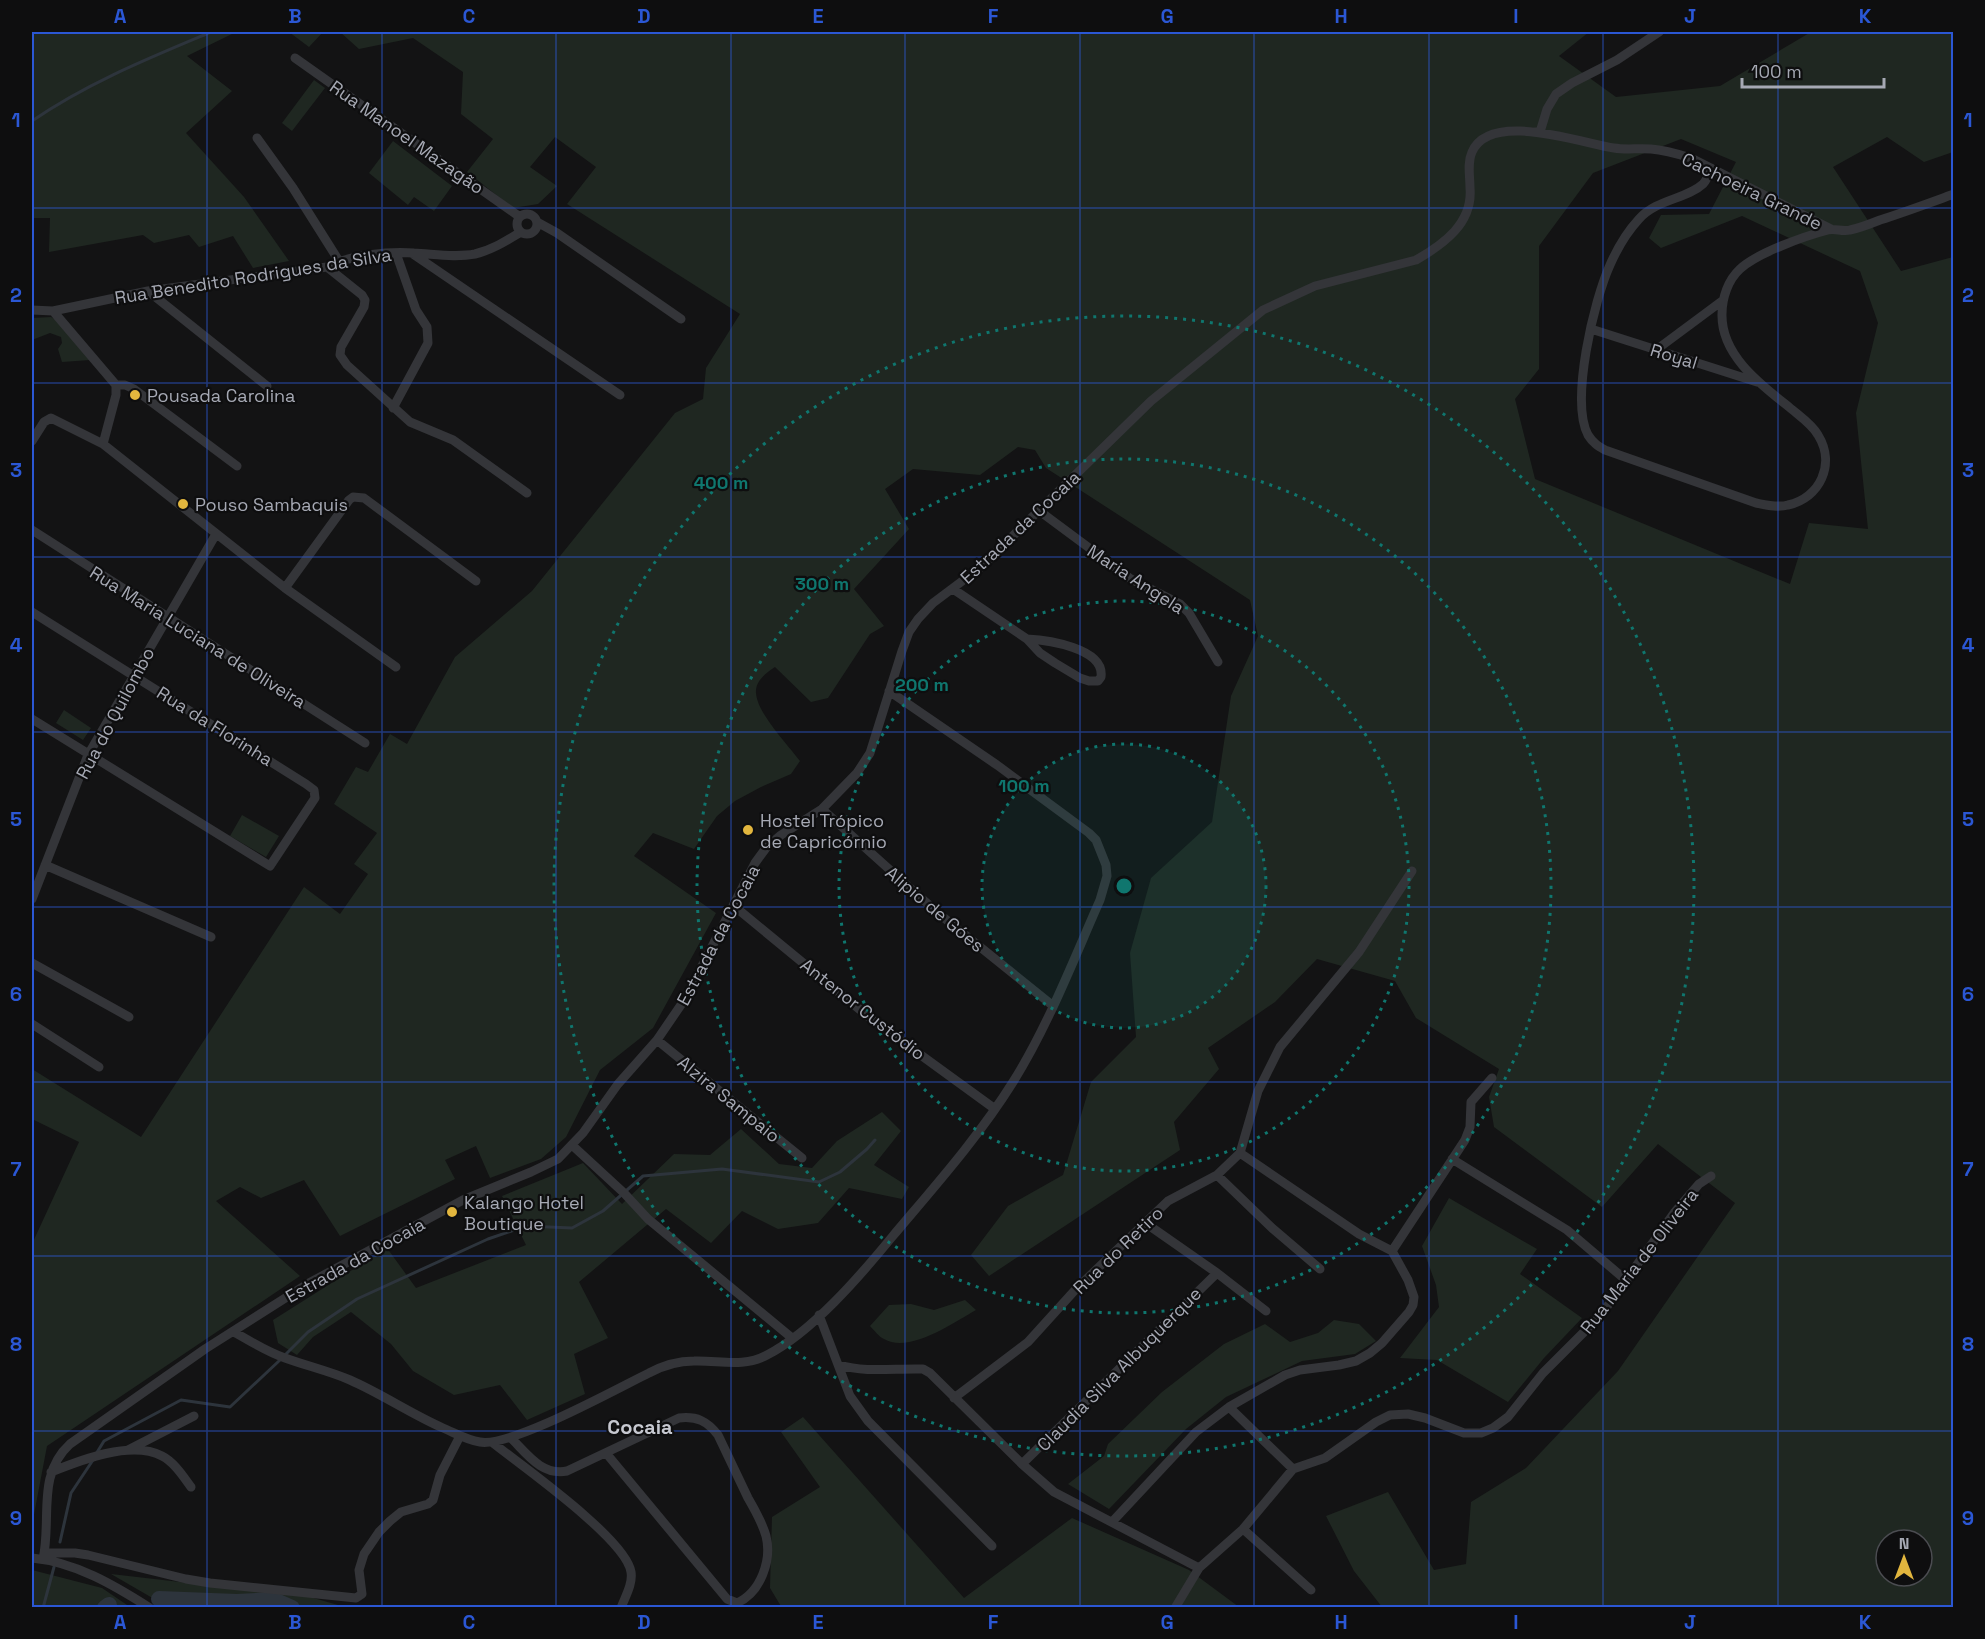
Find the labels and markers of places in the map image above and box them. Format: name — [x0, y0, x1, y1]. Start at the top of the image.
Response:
place label: Pousada Carolina — [147, 384, 295, 407]
marker: Pousada Carolina — [128, 388, 142, 402]
place label: Pouso Sambaquis — [195, 493, 348, 516]
marker: Pouso Sambaquis — [176, 497, 190, 511]
place label: Hostel Trópico de Capricórnio — [760, 809, 887, 853]
marker: Hostel Trópico de Capricórnio — [741, 823, 755, 837]
centre of rings — [1114, 876, 1134, 896]
place label: Kalango Hotel Boutique — [464, 1191, 584, 1235]
marker: Kalango Hotel Boutique — [445, 1205, 459, 1219]

